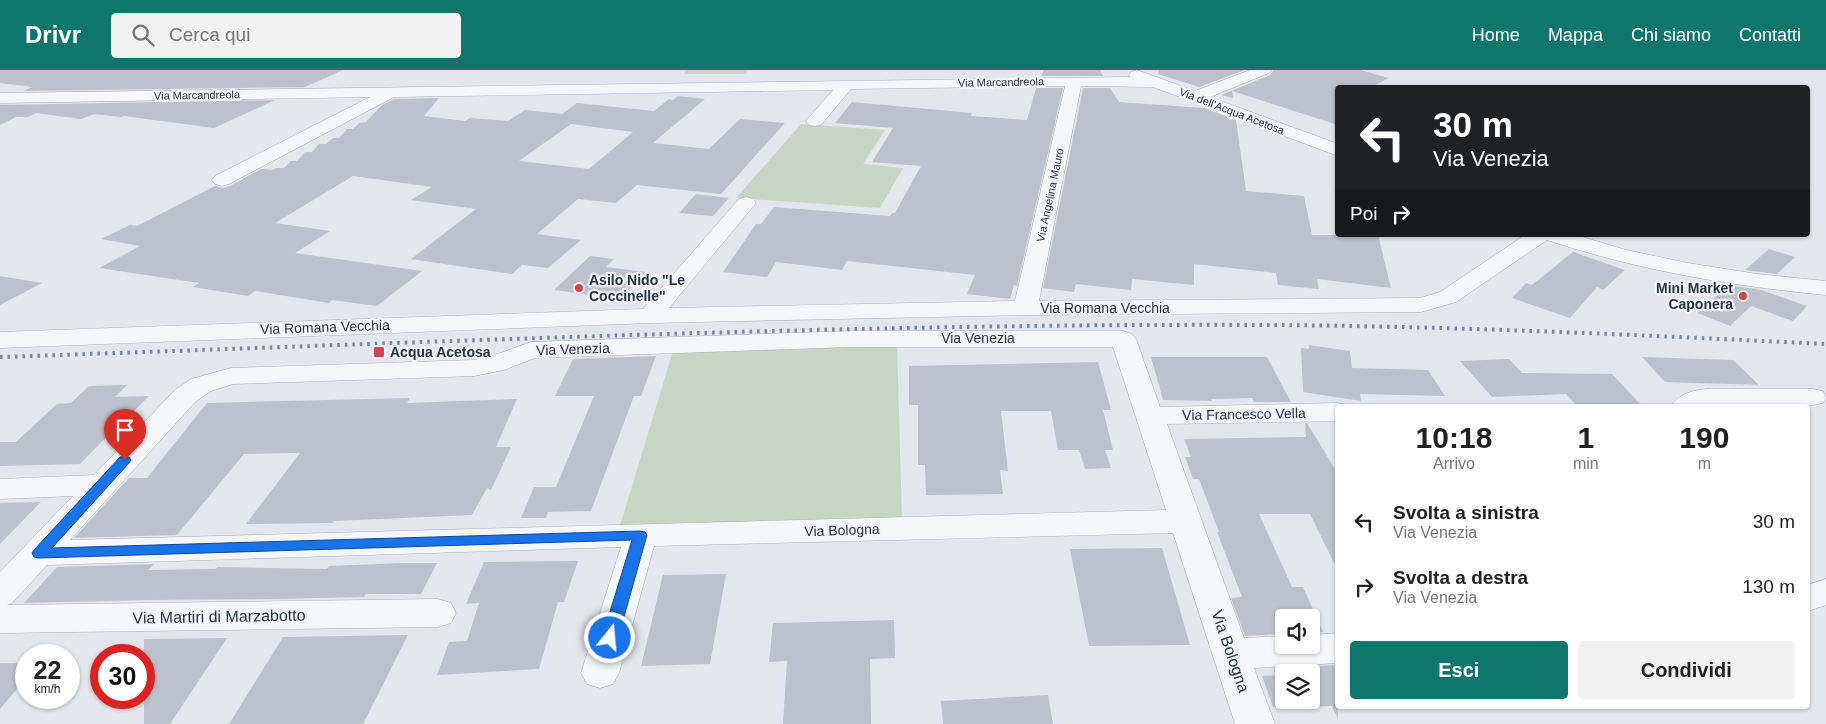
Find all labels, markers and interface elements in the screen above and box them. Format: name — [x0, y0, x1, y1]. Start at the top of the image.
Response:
search box — [111, 13, 461, 58]
text: Drivr — [25, 21, 81, 48]
icon: search — [129, 21, 157, 49]
text: Cerca qui — [169, 24, 250, 45]
text: Home — [1472, 25, 1520, 45]
text: Mappa — [1548, 25, 1603, 45]
text: Chi siamo — [1631, 25, 1711, 45]
text: Contatti — [1739, 25, 1801, 45]
street label: Via Marcandreola — [958, 75, 1045, 89]
street label: Via dell'Acqua Acetosa — [1178, 85, 1287, 137]
street label: Via Marcandreola — [154, 88, 241, 102]
icon: left — [1350, 105, 1415, 170]
text: 30 m — [1433, 105, 1513, 144]
text: Via Venezia — [1433, 146, 1549, 171]
street label: Via Angelina Mauro — [1034, 147, 1066, 243]
icon: right — [1387, 200, 1415, 228]
text: Poi — [1350, 203, 1377, 224]
place label: Asilo Nido "Le Coccinelle" — [589, 272, 685, 304]
place label: Mini Market Caponera — [1656, 280, 1733, 312]
marker: Asilo Nido "Le Coccinelle" — [573, 282, 585, 294]
marker: Mini Market Caponera — [1737, 290, 1749, 302]
street label: Via Romana Vecchia — [1040, 300, 1170, 316]
street label: Via Romana Vecchia — [260, 317, 390, 337]
street label: Via Venezia — [941, 330, 1015, 346]
street label: Via Venezia — [536, 340, 610, 358]
place label: Acqua Acetosa — [390, 344, 491, 360]
marker: Acqua Acetosa — [372, 345, 386, 359]
street label: Via Francesco Vella — [1182, 405, 1306, 423]
pin — [104, 409, 146, 460]
icon: arrive — [111, 416, 139, 444]
text: 10:18 — [1416, 421, 1492, 454]
text: 1 — [1577, 421, 1594, 454]
text: 190 — [1679, 421, 1729, 454]
text: Arrivo — [1433, 455, 1475, 472]
text: min — [1573, 455, 1599, 472]
text: m — [1698, 455, 1711, 472]
text: Svolta a sinistra — [1393, 502, 1539, 523]
icon: left — [1350, 508, 1378, 536]
text: 30 m — [1753, 511, 1795, 532]
street label: Via Bologna — [804, 521, 880, 539]
text: Via Venezia — [1393, 524, 1477, 541]
text: Svolta a destra — [1393, 567, 1528, 588]
icon: right — [1350, 573, 1378, 601]
text: 130 m — [1742, 576, 1795, 597]
text: Via Venezia — [1393, 589, 1477, 606]
street label: Via Martiri di Marzabotto — [132, 606, 306, 627]
street label: Via Bologna — [1208, 608, 1253, 695]
map controls — [1275, 609, 1320, 709]
button: sound — [1275, 609, 1320, 654]
position arrow — [583, 611, 635, 663]
button: Esci — [1350, 641, 1568, 699]
button: Condividi — [1578, 641, 1795, 699]
speed limit sign: 30 — [90, 644, 155, 709]
text: 22 — [34, 656, 61, 684]
button: layers — [1275, 664, 1320, 709]
text: km/h — [34, 682, 61, 696]

